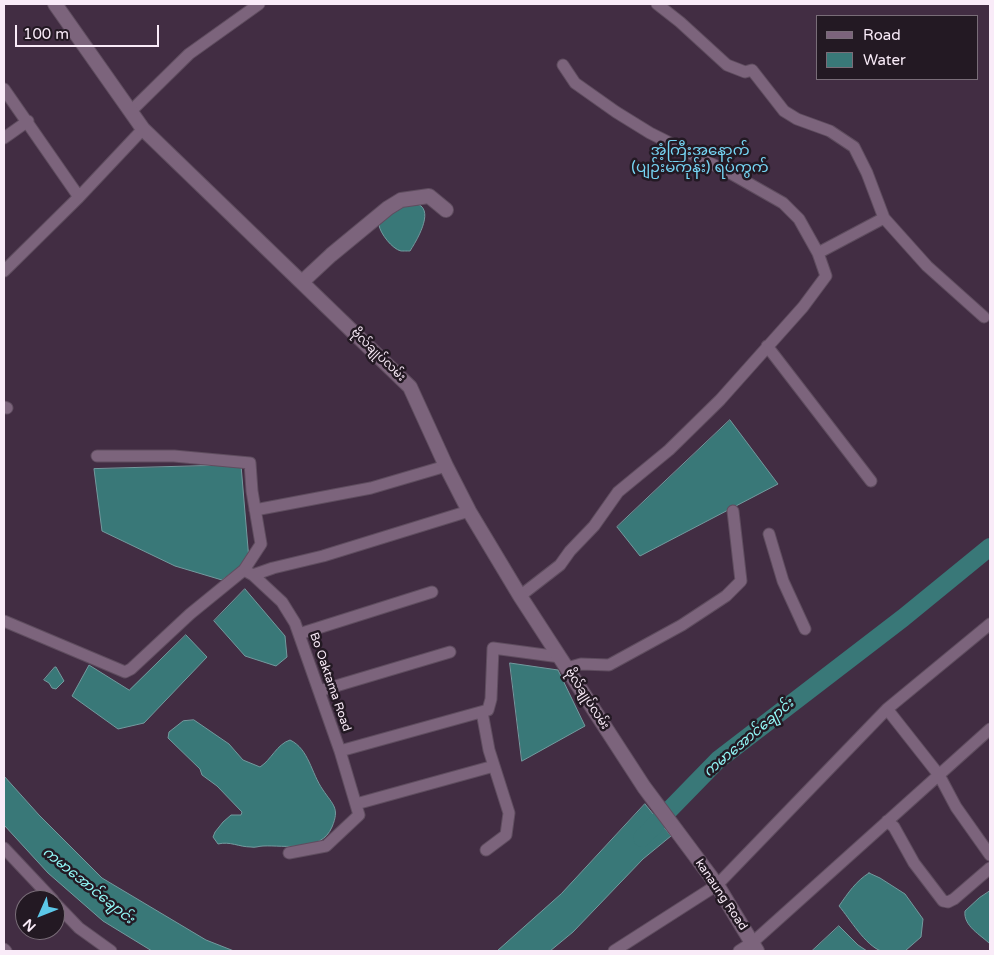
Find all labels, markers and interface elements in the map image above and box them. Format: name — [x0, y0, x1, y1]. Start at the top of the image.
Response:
scale bar — [18, 15, 161, 47]
legend — [816, 15, 979, 80]
text: 100 m — [23, 25, 69, 43]
text: Road — [863, 26, 901, 44]
text: Water — [863, 51, 906, 69]
district label: အံ့ကြီးအနောက် (ပျဉ်းမကုန်း) ရပ်ကွက် — [631, 142, 769, 177]
street label: ဗိုလ်ချုပ်လမ်း — [348, 326, 408, 384]
street label: Bo Oaktama Road — [306, 631, 354, 733]
street label: ဗိုလ်ချုပ်လမ်း — [562, 666, 612, 732]
water label: ကမာအောင်ချောင်း — [700, 695, 798, 781]
water label: ကမာအောင်ချောင်း — [39, 844, 137, 928]
street label: kanaung Road — [692, 857, 750, 933]
north arrow — [15, 890, 65, 940]
text: N — [20, 915, 40, 935]

